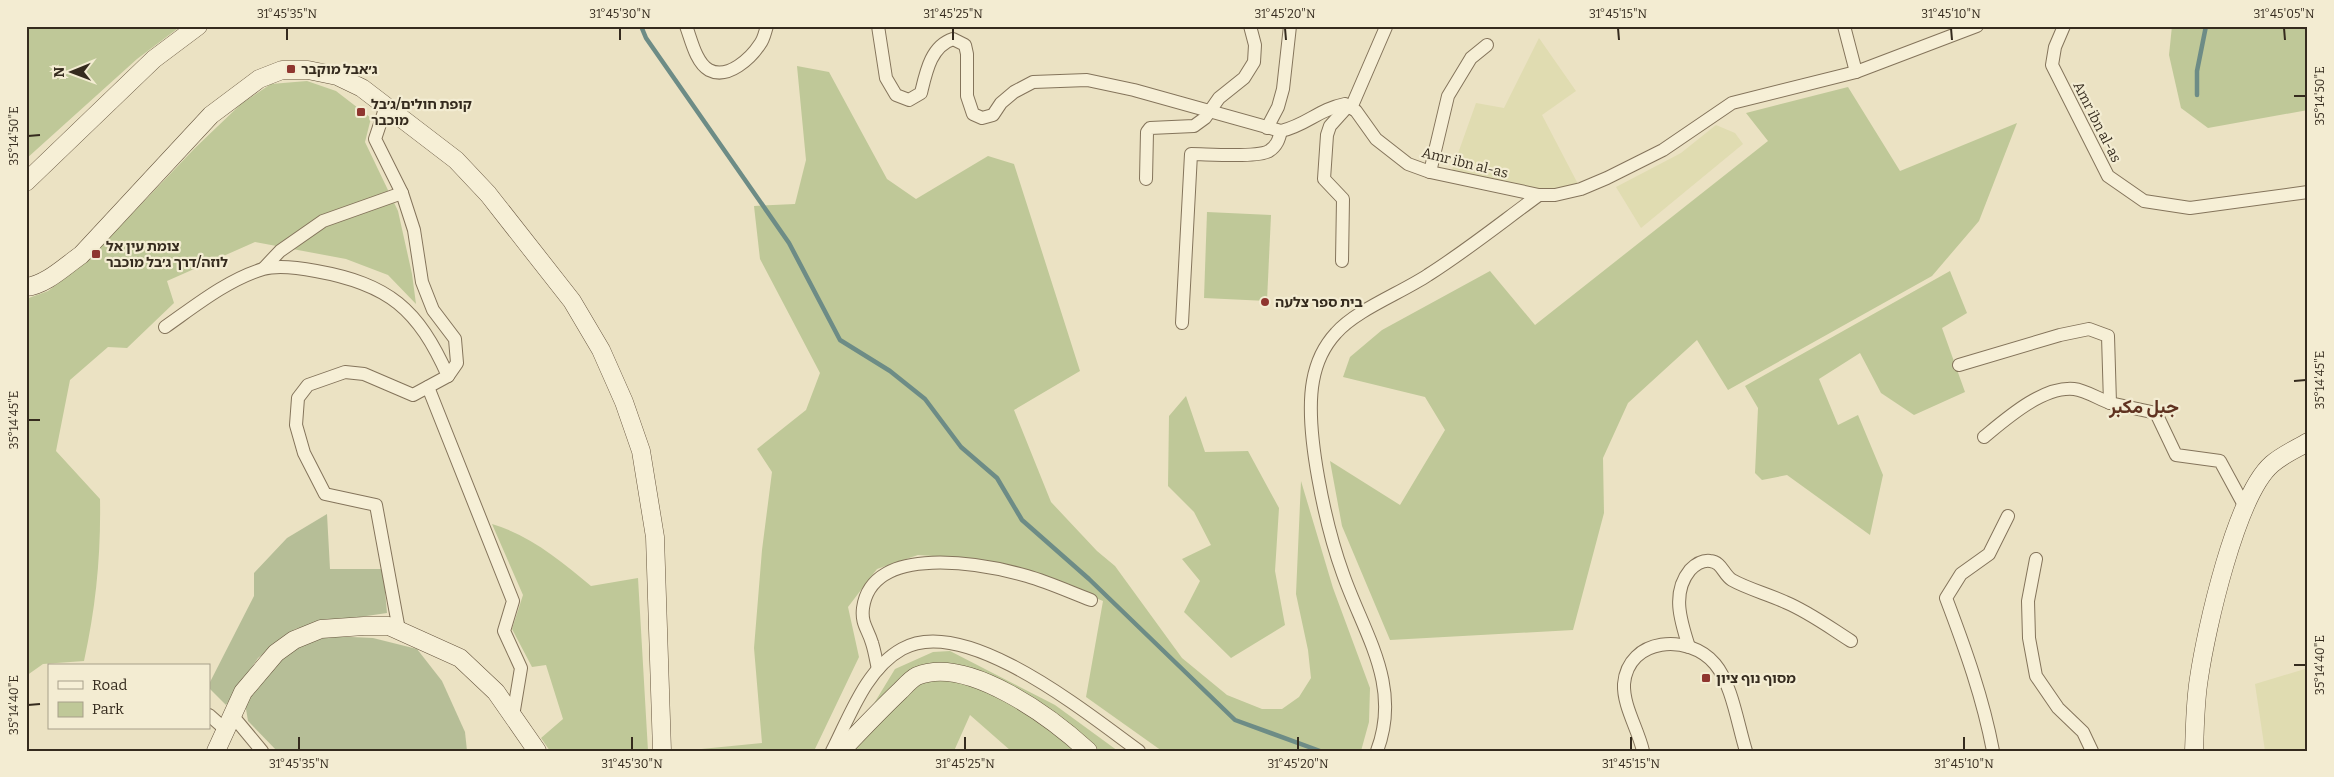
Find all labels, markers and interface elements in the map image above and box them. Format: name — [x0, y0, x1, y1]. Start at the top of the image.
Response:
text: 31°45'35"N — [257, 7, 318, 21]
text: 31°45'30"N — [589, 7, 651, 21]
text: 31°45'25"N — [923, 7, 983, 21]
text: 31°45'20"N — [1254, 7, 1316, 21]
text: 31°45'15"N — [1589, 7, 1648, 21]
text: 31°45'10"N — [1921, 7, 1981, 21]
text: 31°45'05"N — [2254, 7, 2315, 21]
north arrow — [48, 48, 98, 98]
place label: ג׳אבל מוקבר — [301, 61, 378, 78]
marker: ג׳אבל מוקבר — [285, 63, 297, 75]
text: N — [51, 66, 68, 78]
text: 35°14'50"E — [2313, 66, 2327, 126]
street label: Amr ibn al-as — [2069, 79, 2125, 165]
place label: קופת חולים/ג׳בל מוכבר — [371, 96, 472, 129]
text: 35°14'50"E — [7, 106, 21, 166]
marker: קופת חולים/ג׳בל מוכבר — [355, 106, 367, 118]
street label: Amr ibn al-as — [1420, 144, 1510, 182]
place label: צומת עין אל לוזה/דרך ג׳בל מוכבר — [106, 238, 228, 271]
marker: צומת עין אל לוזה/דרך ג׳בל מוכבר — [90, 248, 102, 260]
place label: בית ספר צלעה — [1275, 294, 1363, 311]
marker: בית ספר צלעה — [1259, 296, 1271, 308]
text: 35°14'45"E — [2313, 351, 2327, 409]
text: 35°14'45"E — [7, 391, 21, 449]
district label: جبل مكبر — [2108, 395, 2179, 419]
text: 35°14'40"E — [2313, 635, 2327, 695]
legend — [48, 664, 210, 730]
place label: מסוף נוף ציון — [1716, 670, 1796, 687]
marker: מסוף נוף ציון — [1700, 672, 1712, 684]
text: 35°14'40"E — [7, 675, 21, 735]
text: Road — [92, 676, 127, 694]
text: Park — [92, 700, 124, 718]
text: 31°45'35"N — [269, 757, 330, 771]
text: 31°45'30"N — [601, 757, 663, 771]
text: 31°45'25"N — [935, 757, 995, 771]
text: 31°45'20"N — [1267, 757, 1329, 771]
text: 31°45'15"N — [1602, 757, 1661, 771]
text: 31°45'10"N — [1934, 757, 1994, 771]

